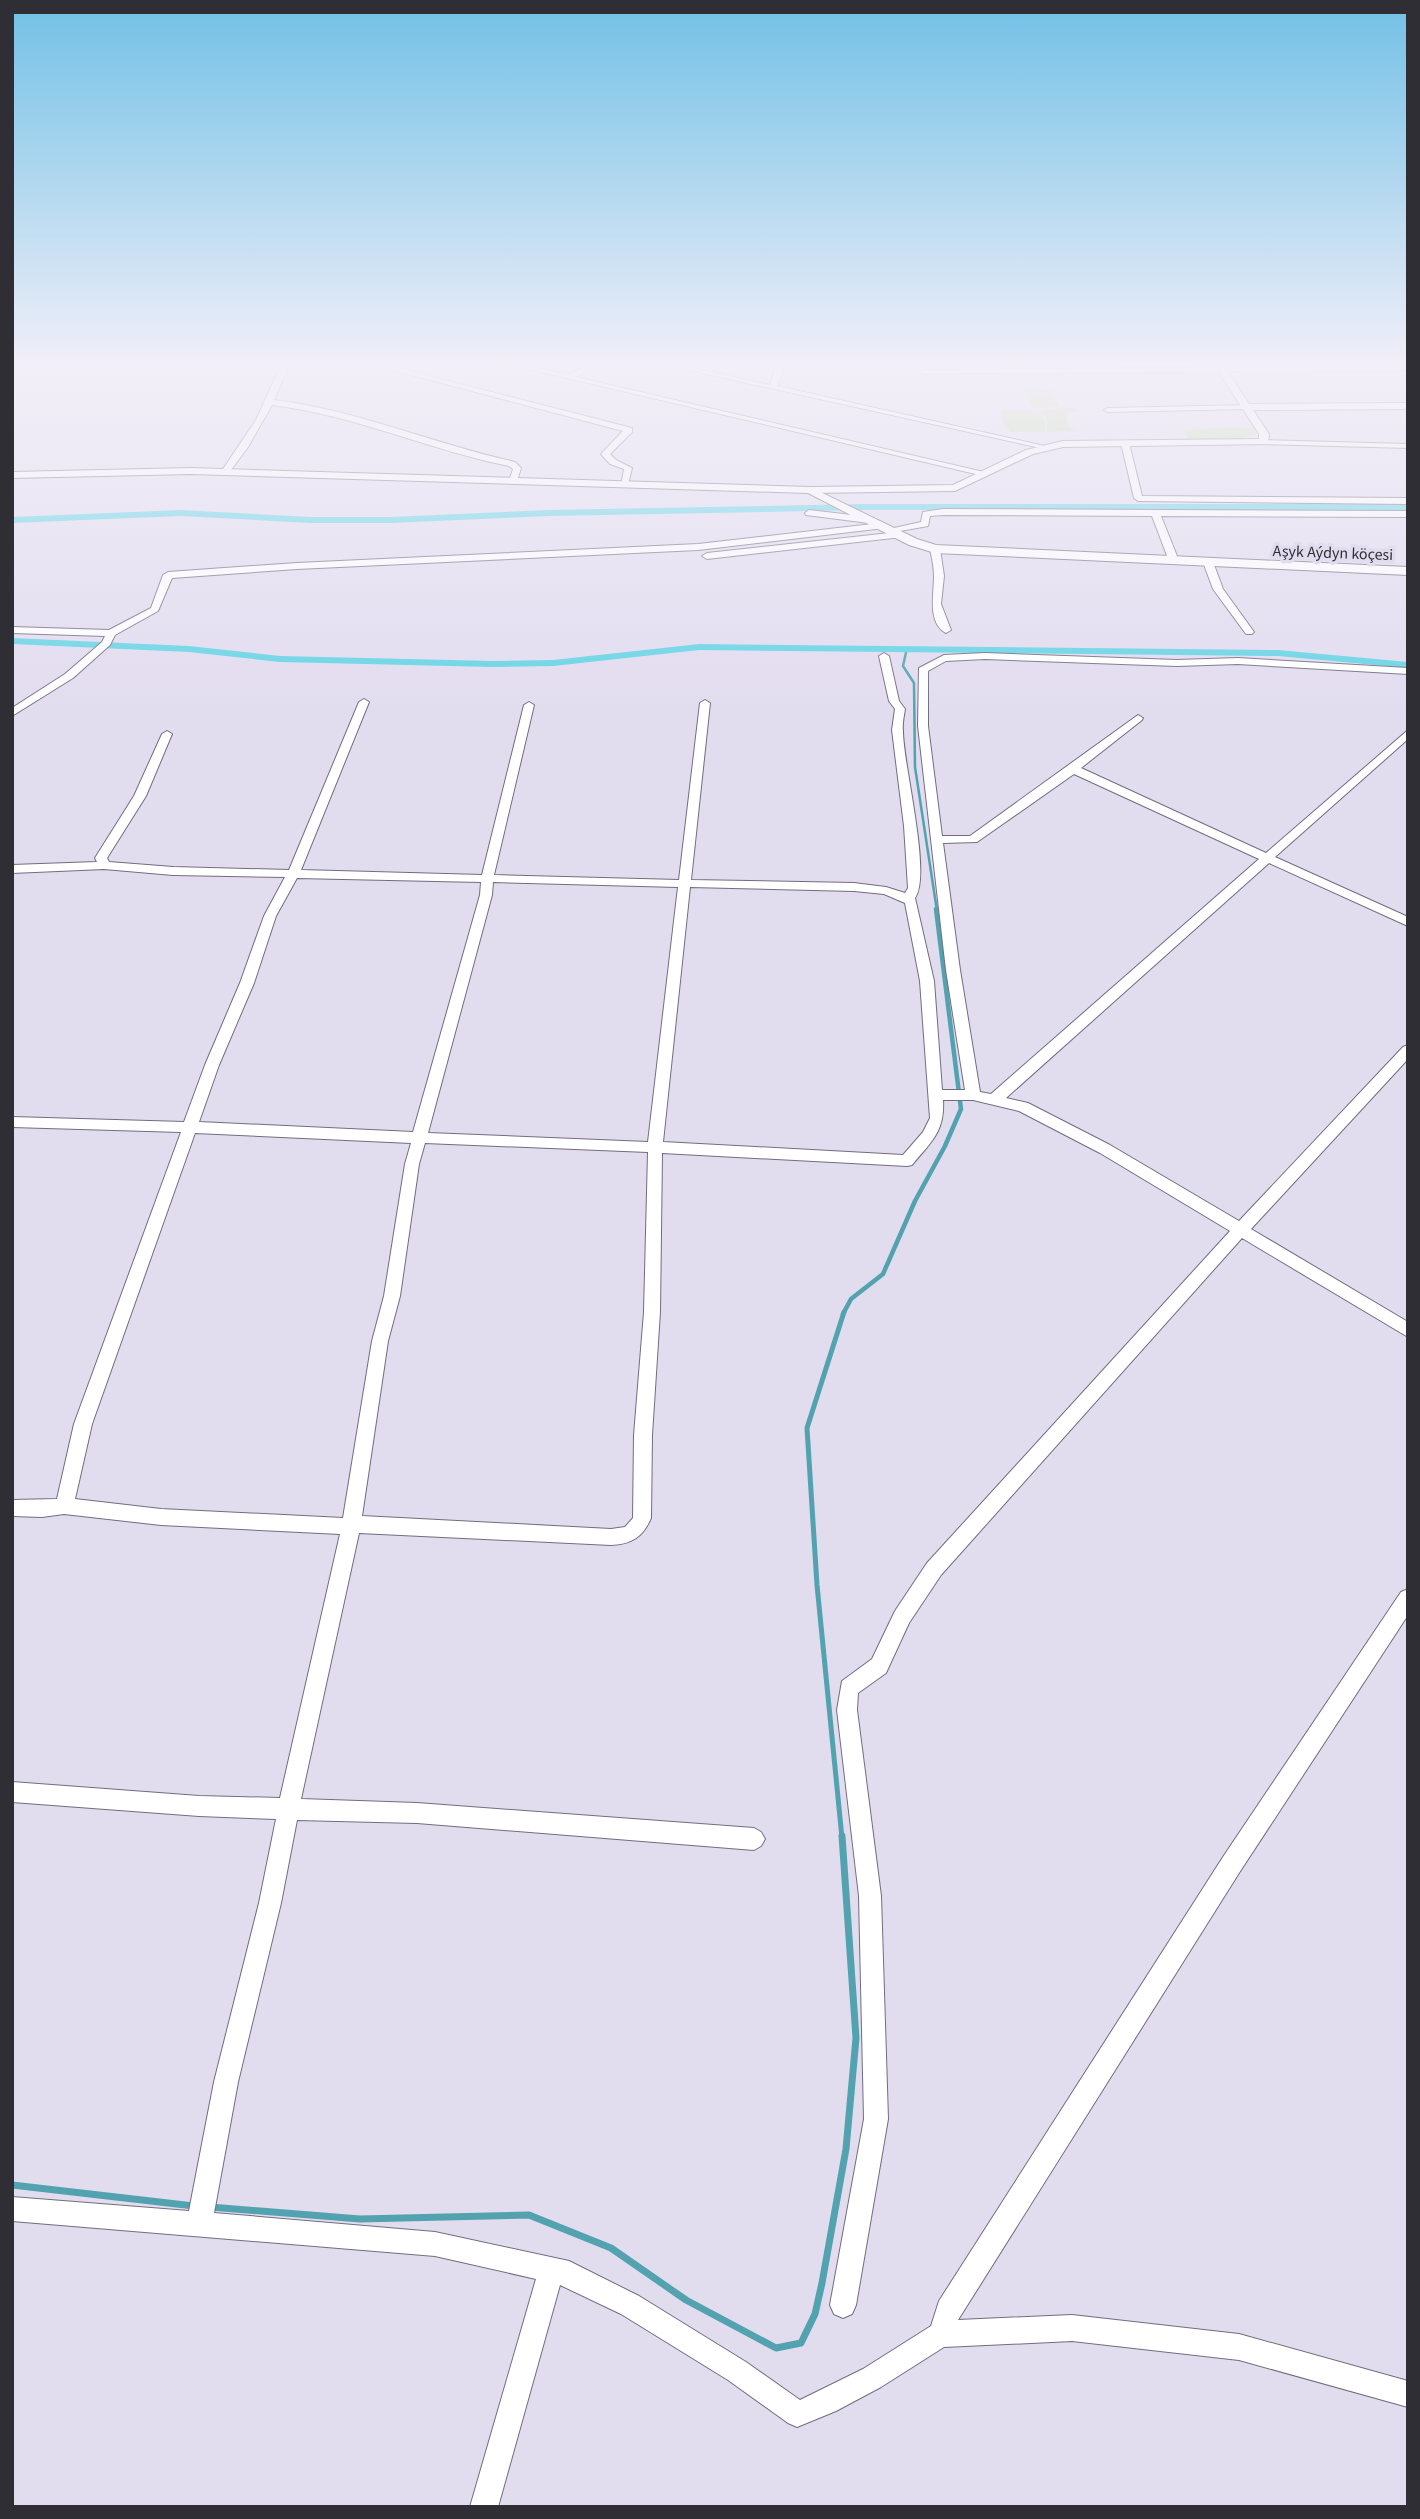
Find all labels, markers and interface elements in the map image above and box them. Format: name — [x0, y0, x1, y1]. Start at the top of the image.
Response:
street label: Aşyk Aýdyn köçesi — [1272, 540, 1394, 566]

